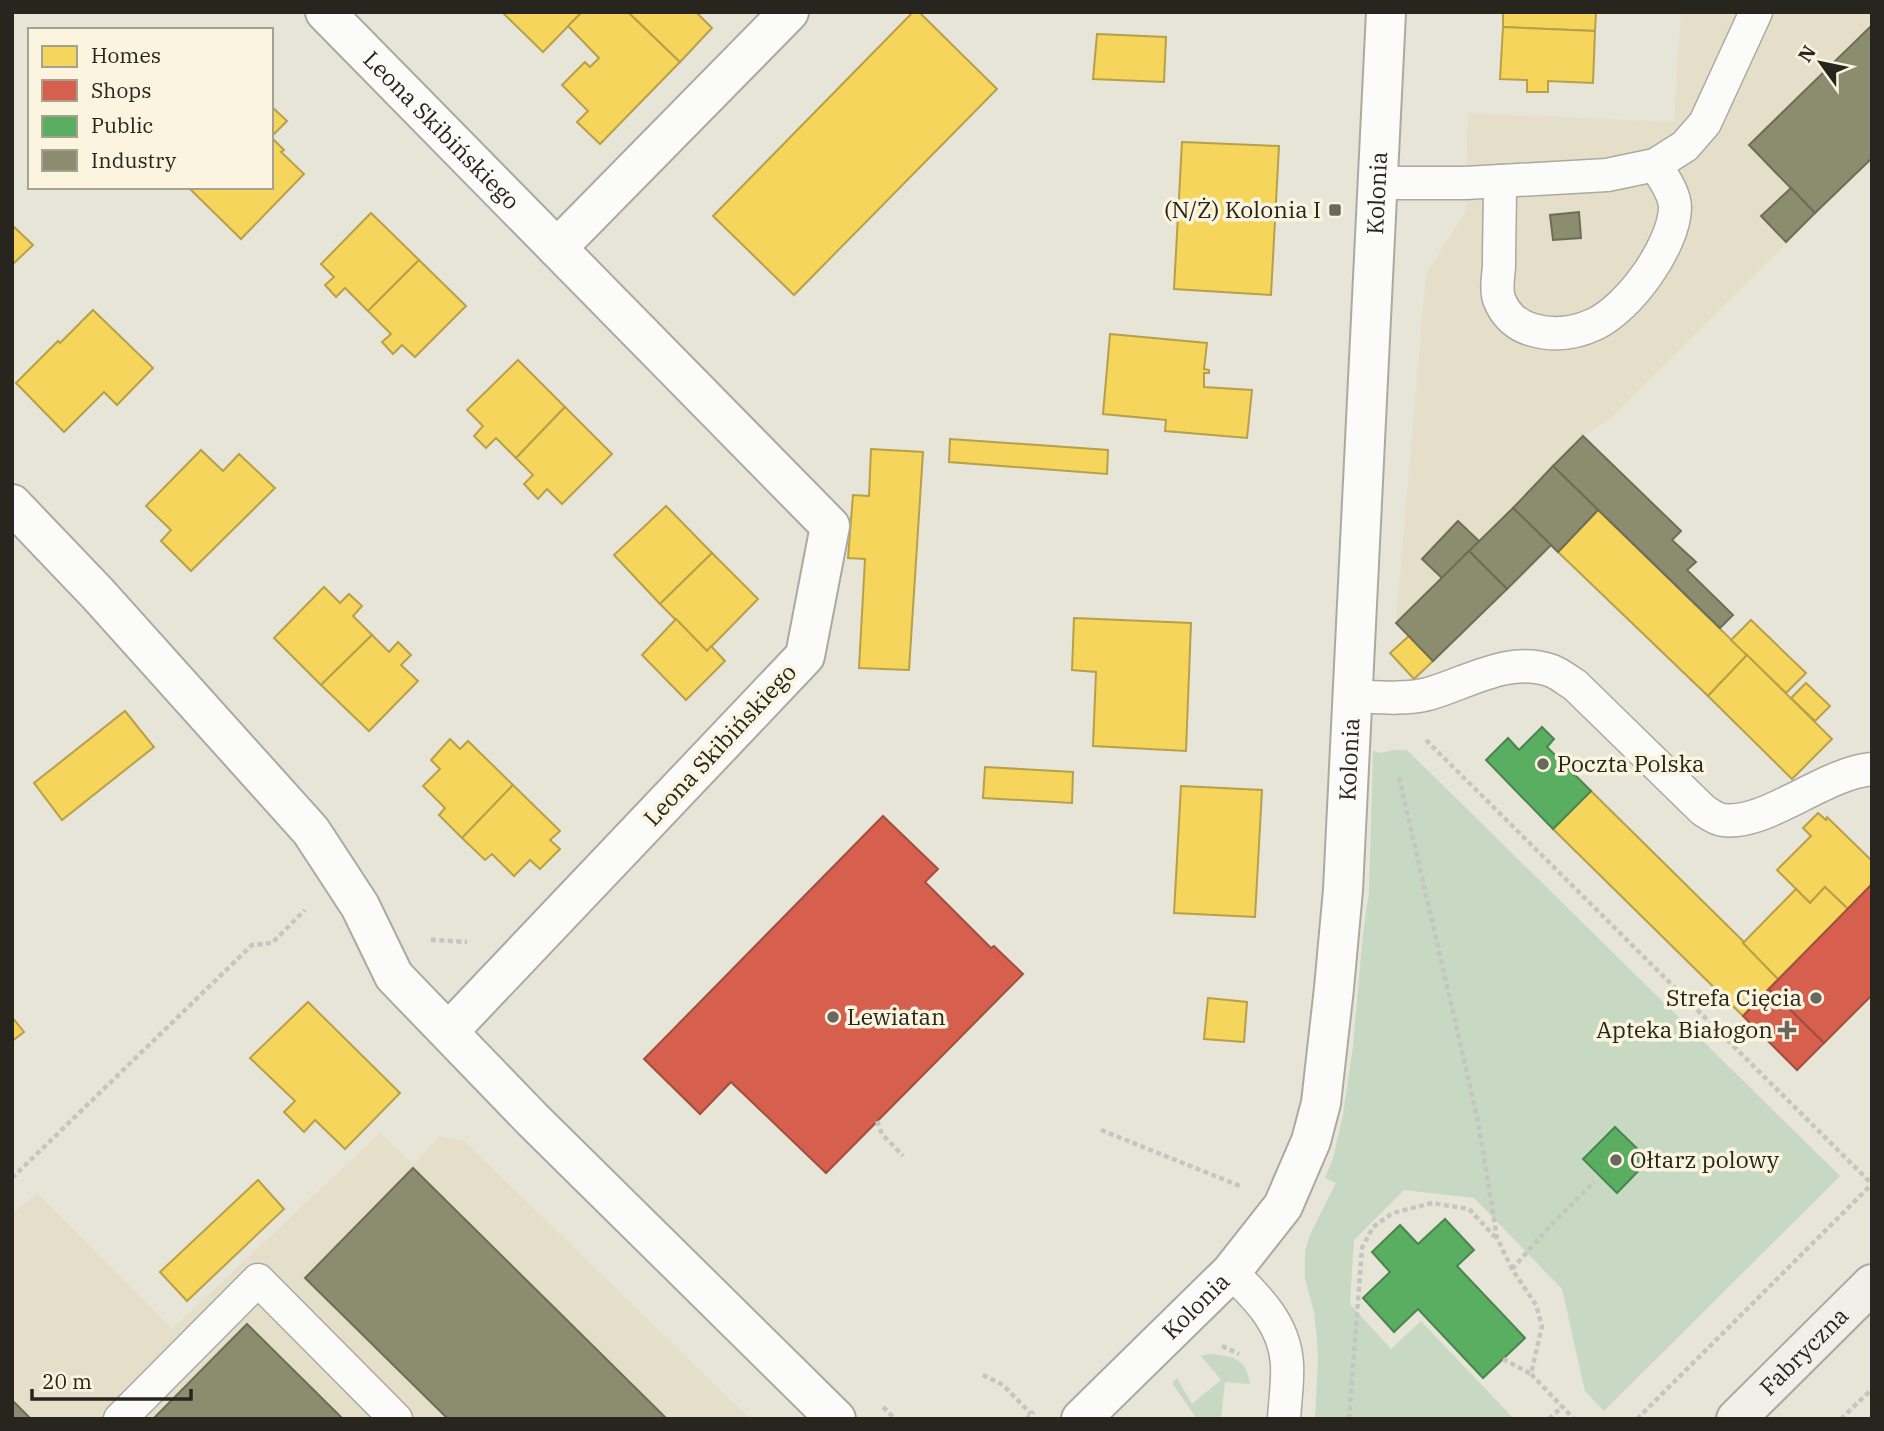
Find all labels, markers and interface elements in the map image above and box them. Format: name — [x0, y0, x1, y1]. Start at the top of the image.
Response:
legend — [28, 28, 273, 189]
north arrow — [1786, 28, 1856, 98]
text: Homes — [91, 41, 161, 69]
text: N — [1793, 41, 1821, 67]
street label: Leona Skibińskiego — [357, 44, 527, 216]
text: Shops — [91, 76, 151, 104]
text: Public — [91, 111, 153, 139]
text: Industry — [91, 146, 177, 174]
street label: Kolonia — [1359, 151, 1393, 235]
place label: (N/Ż) Kolonia I — [1164, 194, 1321, 224]
marker: (N/Ż) Kolonia I — [1327, 202, 1343, 218]
street label: Leona Skibińskiego — [636, 657, 802, 832]
street label: Kolonia — [1331, 717, 1365, 802]
place label: Poczta Polska — [1557, 748, 1705, 778]
marker: Poczta Polska — [1535, 756, 1551, 772]
place label: Strefa Cięcia — [1666, 982, 1802, 1012]
marker: Strefa Cięcia — [1808, 990, 1824, 1006]
place label: Lewiatan — [847, 1001, 946, 1031]
marker: Lewiatan — [825, 1009, 841, 1025]
place label: Apteka Białogon — [1596, 1014, 1773, 1044]
marker: Apteka Białogon — [1779, 1022, 1795, 1038]
place label: Ołtarz polowy — [1630, 1144, 1780, 1174]
marker: Ołtarz polowy — [1608, 1152, 1624, 1168]
street label: Kolonia — [1155, 1266, 1235, 1345]
street label: Fabryczna — [1753, 1300, 1854, 1401]
scale bar — [32, 1358, 191, 1402]
text: 20 m — [42, 1367, 92, 1395]

